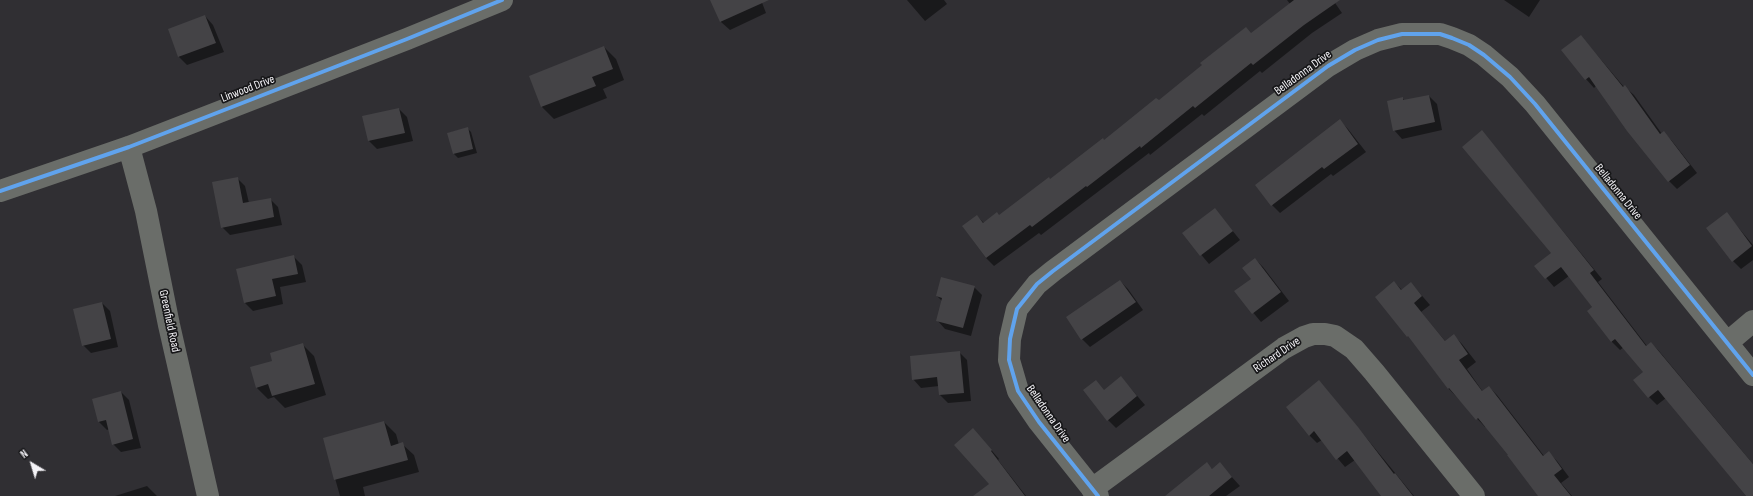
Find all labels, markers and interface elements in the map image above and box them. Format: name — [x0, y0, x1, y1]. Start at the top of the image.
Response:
street label: Belladonna Drive — [1272, 47, 1334, 99]
street label: Linwood Drive — [219, 72, 277, 106]
street label: Belladonna Drive — [1591, 161, 1645, 223]
street label: Greenfield Road — [155, 289, 183, 353]
street label: Richard Drive — [1251, 334, 1303, 376]
street label: Belladonna Drive — [1023, 382, 1073, 446]
north arrow — [12, 444, 52, 484]
text: N — [18, 447, 31, 461]

